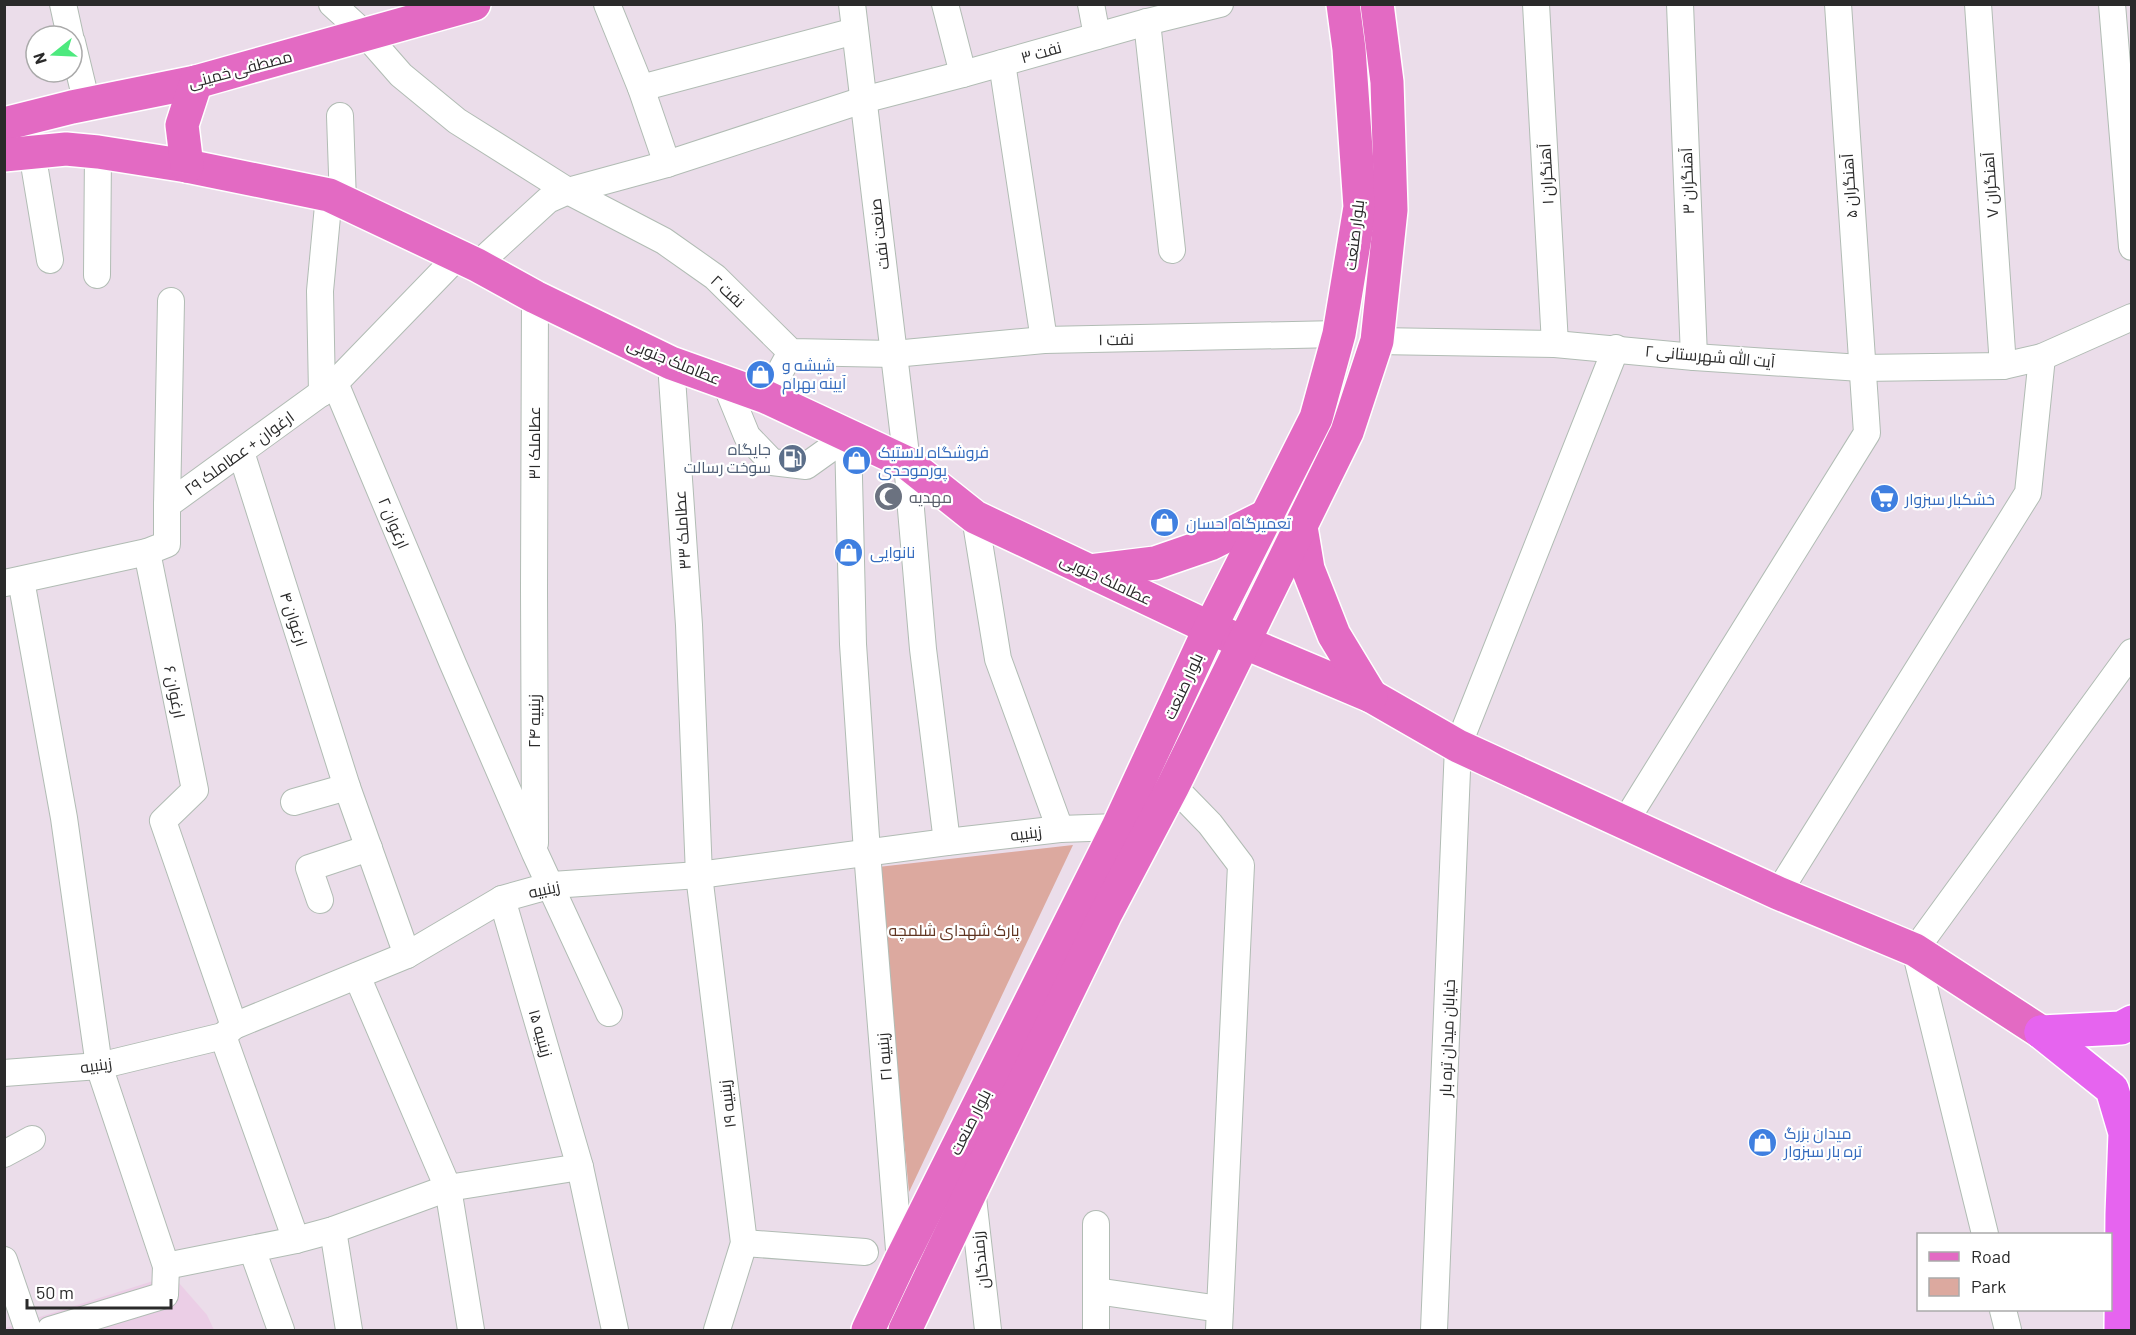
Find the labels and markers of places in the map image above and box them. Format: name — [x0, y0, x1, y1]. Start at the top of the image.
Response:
place label: شیشه و آیینه بهرام — [782, 355, 847, 395]
shop icon: شیشه و آیینه بهرام — [745, 358, 777, 390]
place label: جایگاه سوخت رسالت — [684, 439, 771, 477]
fuel station icon: جایگاه سوخت رسالت — [776, 442, 808, 474]
place label: فروشگاه لاستیک پورموحدی — [878, 442, 989, 482]
shop icon: فروشگاه لاستیک پورموحدی — [841, 445, 873, 477]
mosque icon: مهدیه — [872, 481, 904, 513]
supermarket icon: خشکبار سبزوار — [1868, 483, 1900, 515]
place label: مهدیه — [909, 487, 952, 508]
place label: خشکبار سبزوار — [1904, 489, 1995, 509]
shop icon: تعمیرگاه احسان — [1149, 507, 1181, 539]
place label: تعمیرگاه احسان — [1186, 513, 1292, 534]
shop icon: نانوایی — [833, 536, 865, 568]
place label: نانوایی — [870, 542, 915, 563]
place label: میدان بزرگ تره بار سبزوار — [1783, 1123, 1863, 1161]
shop icon: میدان بزرگ تره بار سبزوار — [1747, 1126, 1779, 1158]

